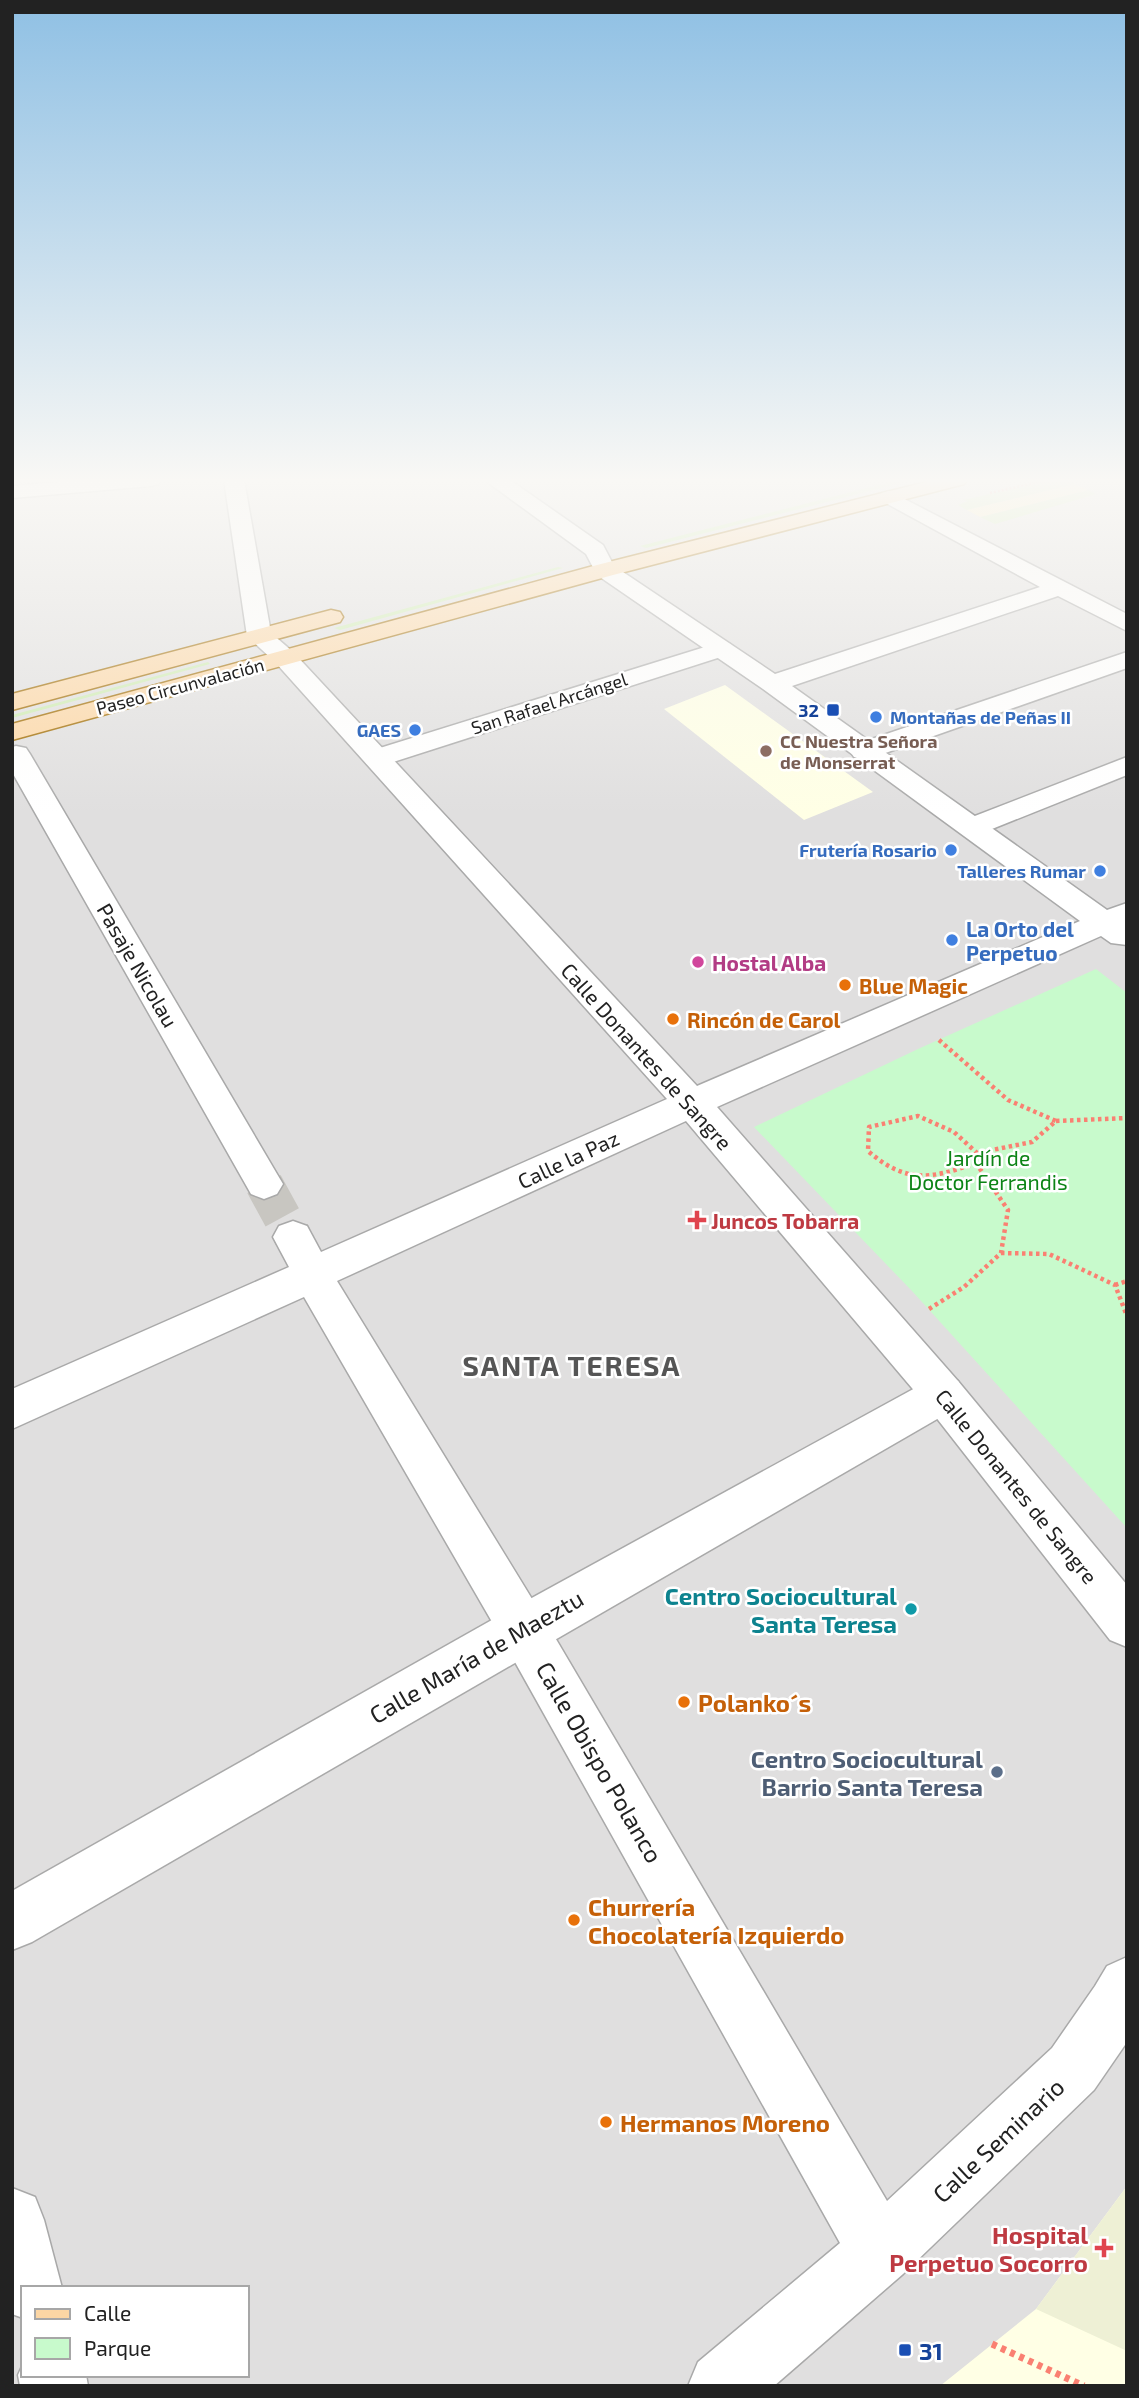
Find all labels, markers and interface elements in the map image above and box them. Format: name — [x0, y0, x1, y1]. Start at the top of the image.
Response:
street label: Paseo Circunvalación — [93, 653, 267, 719]
street label: San Rafael Arcángel — [468, 667, 630, 739]
place label: 32 — [798, 699, 819, 721]
marker: 32 — [825, 702, 841, 718]
place label: Montañas de Peñas II — [890, 706, 1071, 728]
marker: Montañas de Peñas II — [868, 709, 884, 725]
place label: GAES — [357, 719, 401, 741]
marker: GAES — [407, 722, 423, 738]
place label: CC Nuestra Señora de Monserrat — [780, 730, 937, 773]
marker: CC Nuestra Señora de Monserrat — [758, 743, 774, 759]
place label: Frutería Rosario — [799, 839, 937, 861]
marker: Frutería Rosario — [943, 842, 959, 858]
place label: Talleres Rumar — [957, 860, 1086, 882]
marker: Talleres Rumar — [1092, 863, 1108, 879]
street label: Pasaje Nicolau — [92, 899, 184, 1032]
place label: La Orto del Perpetuo — [966, 916, 1074, 965]
marker: La Orto del Perpetuo — [944, 932, 960, 948]
place label: Hostal Alba — [712, 950, 826, 975]
marker: Hostal Alba — [690, 954, 706, 970]
street label: Calle Donantes de Sangre — [556, 957, 738, 1155]
place label: Blue Magic — [859, 973, 968, 998]
marker: Blue Magic — [837, 977, 853, 993]
place label: Rincón de Carol — [687, 1007, 841, 1032]
marker: Rincón de Carol — [665, 1011, 681, 1027]
street label: Calle la Paz — [513, 1125, 623, 1193]
park label: Jardín de Doctor Ferrandis — [908, 1145, 1068, 1194]
place label: Juncos Tobarra — [711, 1208, 859, 1233]
marker: Juncos Tobarra — [689, 1212, 705, 1228]
district label: SANTA TERESA — [462, 1348, 682, 1382]
street label: Calle Donantes de Sangre — [931, 1384, 1103, 1588]
place label: Centro Sociocultural Santa Teresa — [665, 1581, 897, 1638]
street label: Calle María de Maeztu — [364, 1583, 588, 1729]
marker: Centro Sociocultural Santa Teresa — [903, 1601, 919, 1617]
street label: Calle Obispo Polanco — [531, 1656, 669, 1868]
place label: Polanko´s — [698, 1688, 811, 1717]
marker: Polanko´s — [676, 1694, 692, 1710]
place label: Centro Sociocultural Barrio Santa Teresa — [751, 1744, 983, 1801]
marker: Centro Sociocultural Barrio Santa Teresa — [989, 1764, 1005, 1780]
place label: Churrería Chocolatería Izquierdo — [588, 1892, 845, 1949]
marker: Churrería Chocolatería Izquierdo — [566, 1912, 582, 1928]
street label: Calle Seminario — [926, 2072, 1070, 2208]
place label: Hermanos Moreno — [620, 2108, 830, 2137]
marker: Hermanos Moreno — [598, 2114, 614, 2130]
place label: Hospital Perpetuo Socorro — [889, 2220, 1088, 2277]
marker: Hospital Perpetuo Socorro — [1094, 2238, 1114, 2258]
legend — [21, 2286, 248, 2377]
text: Calle — [84, 2300, 131, 2325]
text: Parque — [84, 2335, 151, 2360]
place label: 31 — [919, 2336, 943, 2365]
marker: 31 — [897, 2342, 913, 2358]

